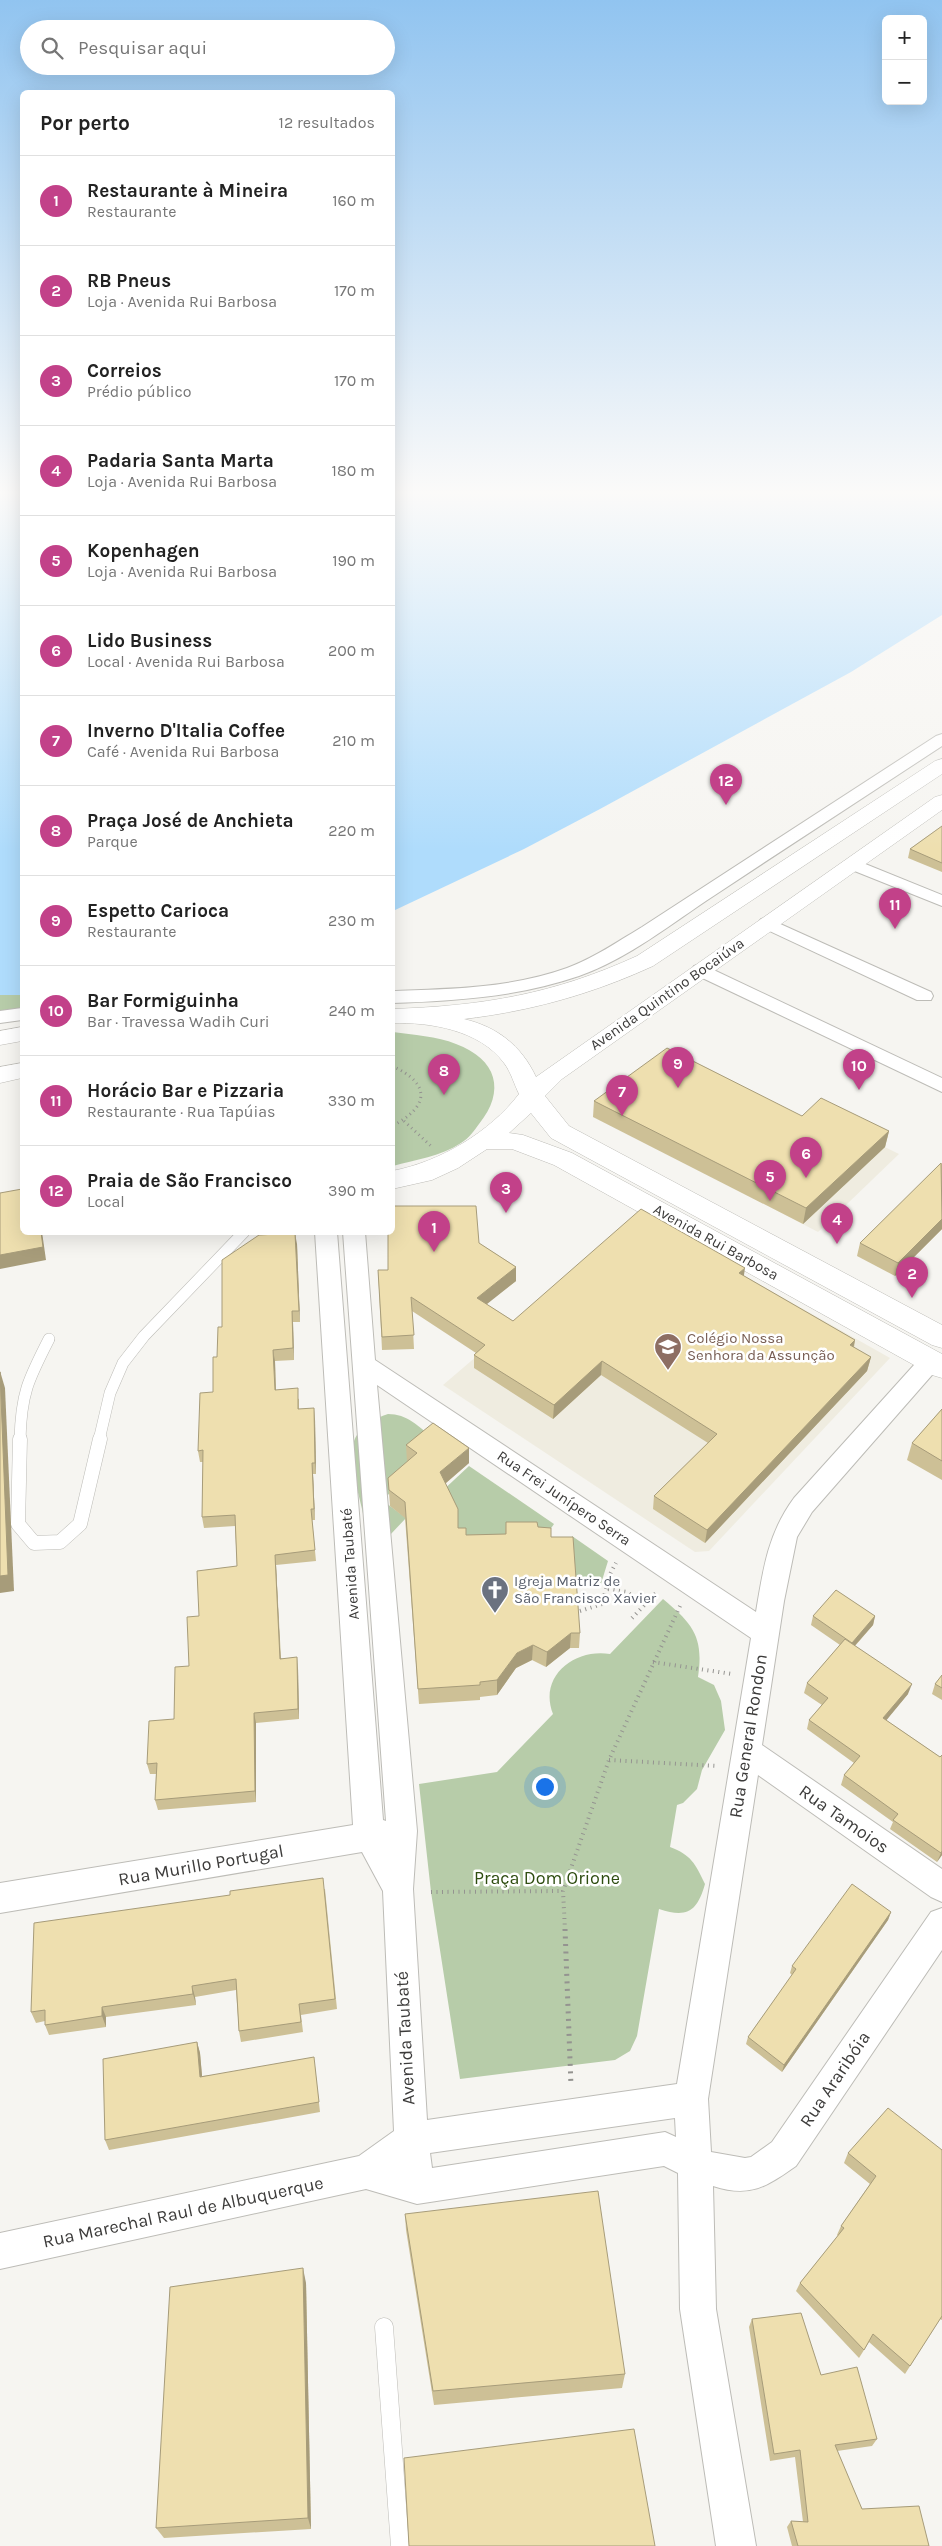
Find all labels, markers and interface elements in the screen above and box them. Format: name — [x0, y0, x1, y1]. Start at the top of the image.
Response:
map controls — [882, 15, 927, 105]
button: + — [882, 15, 927, 60]
search box — [20, 20, 395, 75]
icon: search — [38, 34, 66, 62]
text: Pesquisar aqui — [78, 37, 207, 59]
button: − — [882, 60, 927, 105]
text: Por perto — [40, 111, 130, 135]
text: 12 resultados — [279, 113, 375, 132]
text: Restaurante à Mineira — [87, 180, 288, 202]
text: 1 — [53, 191, 59, 210]
text: 160 m — [332, 191, 375, 210]
text: Restaurante — [87, 202, 176, 221]
text: RB Pneus — [87, 270, 171, 292]
text: 2 — [51, 281, 61, 300]
text: 170 m — [334, 281, 375, 300]
text: Loja · Avenida Rui Barbosa — [87, 292, 277, 311]
text: Correios — [87, 360, 162, 382]
text: 3 — [51, 371, 61, 390]
text: 170 m — [334, 371, 375, 390]
text: Prédio público — [87, 382, 191, 401]
text: Padaria Santa Marta — [87, 450, 274, 472]
text: 4 — [51, 461, 61, 480]
text: 180 m — [332, 461, 375, 480]
text: Loja · Avenida Rui Barbosa — [87, 472, 277, 491]
text: Kopenhagen — [87, 540, 200, 562]
text: 5 — [51, 551, 61, 570]
text: 190 m — [332, 551, 375, 570]
text: Loja · Avenida Rui Barbosa — [87, 562, 277, 581]
text: Lido Business — [87, 630, 212, 652]
text: 6 — [51, 641, 61, 660]
text: 200 m — [328, 641, 375, 660]
text: Local · Avenida Rui Barbosa — [87, 652, 285, 671]
text: Inverno D'Italia Coffee — [87, 720, 285, 742]
text: 7 — [52, 731, 60, 750]
text: 210 m — [332, 731, 375, 750]
text: Café · Avenida Rui Barbosa — [87, 742, 279, 761]
pin: 12 — [710, 764, 742, 805]
text: Praça José de Anchieta — [87, 810, 294, 832]
text: 8 — [51, 821, 61, 840]
text: 220 m — [328, 821, 375, 840]
text: Parque — [87, 832, 138, 851]
pin: 11 — [879, 888, 911, 929]
text: Espetto Carioca — [87, 900, 229, 922]
text: 9 — [51, 911, 61, 930]
text: 230 m — [328, 911, 375, 930]
text: Restaurante — [87, 922, 176, 941]
street label: Avenida Quintino Bocaiúva — [587, 934, 747, 1054]
text: Bar Formiguinha — [87, 990, 239, 1012]
text: 10 — [48, 1001, 64, 1020]
text: 240 m — [329, 1001, 375, 1020]
text: Bar · Travessa Wadih Curi — [87, 1012, 269, 1031]
pin: 9 — [662, 1047, 694, 1088]
pin: 10 — [843, 1049, 875, 1090]
pin: 8 — [428, 1054, 460, 1095]
pin: 7 — [606, 1075, 638, 1116]
text: Horácio Bar e Pizzaria — [87, 1080, 284, 1102]
text: 11 — [50, 1091, 62, 1110]
text: 330 m — [328, 1091, 375, 1110]
text: Restaurante · Rua Tapúias — [87, 1102, 275, 1121]
pin: 6 — [790, 1137, 822, 1178]
pin: 5 — [754, 1160, 786, 1201]
text: Praia de São Francisco — [87, 1170, 292, 1192]
pin: 3 — [490, 1172, 522, 1213]
text: 12 — [48, 1181, 64, 1200]
text: 390 m — [328, 1181, 375, 1200]
text: Local — [87, 1192, 125, 1211]
street label: Avenida Rui Barbosa — [650, 1200, 782, 1284]
pin: 4 — [821, 1203, 853, 1244]
pin: 1 — [418, 1211, 450, 1252]
pin: 2 — [896, 1257, 928, 1298]
place label: Colégio Nossa Senhora da Assunção — [687, 1329, 835, 1364]
school or university icon: Colégio Nossa Senhora da Assunção — [653, 1332, 683, 1371]
street label: Rua Frei Junípero Serra — [494, 1447, 634, 1549]
street label: Avenida Taubaté — [337, 1508, 363, 1620]
place label: Igreja Matriz de São Francisco Xavier — [514, 1572, 657, 1607]
church icon: Igreja Matriz de São Francisco Xavier — [480, 1575, 510, 1614]
street label: Rua General Rondon — [724, 1652, 772, 1820]
your location — [532, 1774, 558, 1800]
street label: Rua Tamoios — [795, 1780, 893, 1858]
street label: Rua Murillo Portugal — [117, 1840, 285, 1890]
park label: Praça Dom Orione — [474, 1867, 620, 1889]
street label: Avenida Taubaté — [391, 1970, 419, 2106]
street label: Rua Araribóia — [795, 2027, 875, 2131]
street label: Rua Marechal Raul de Albuquerque — [41, 2171, 325, 2253]

